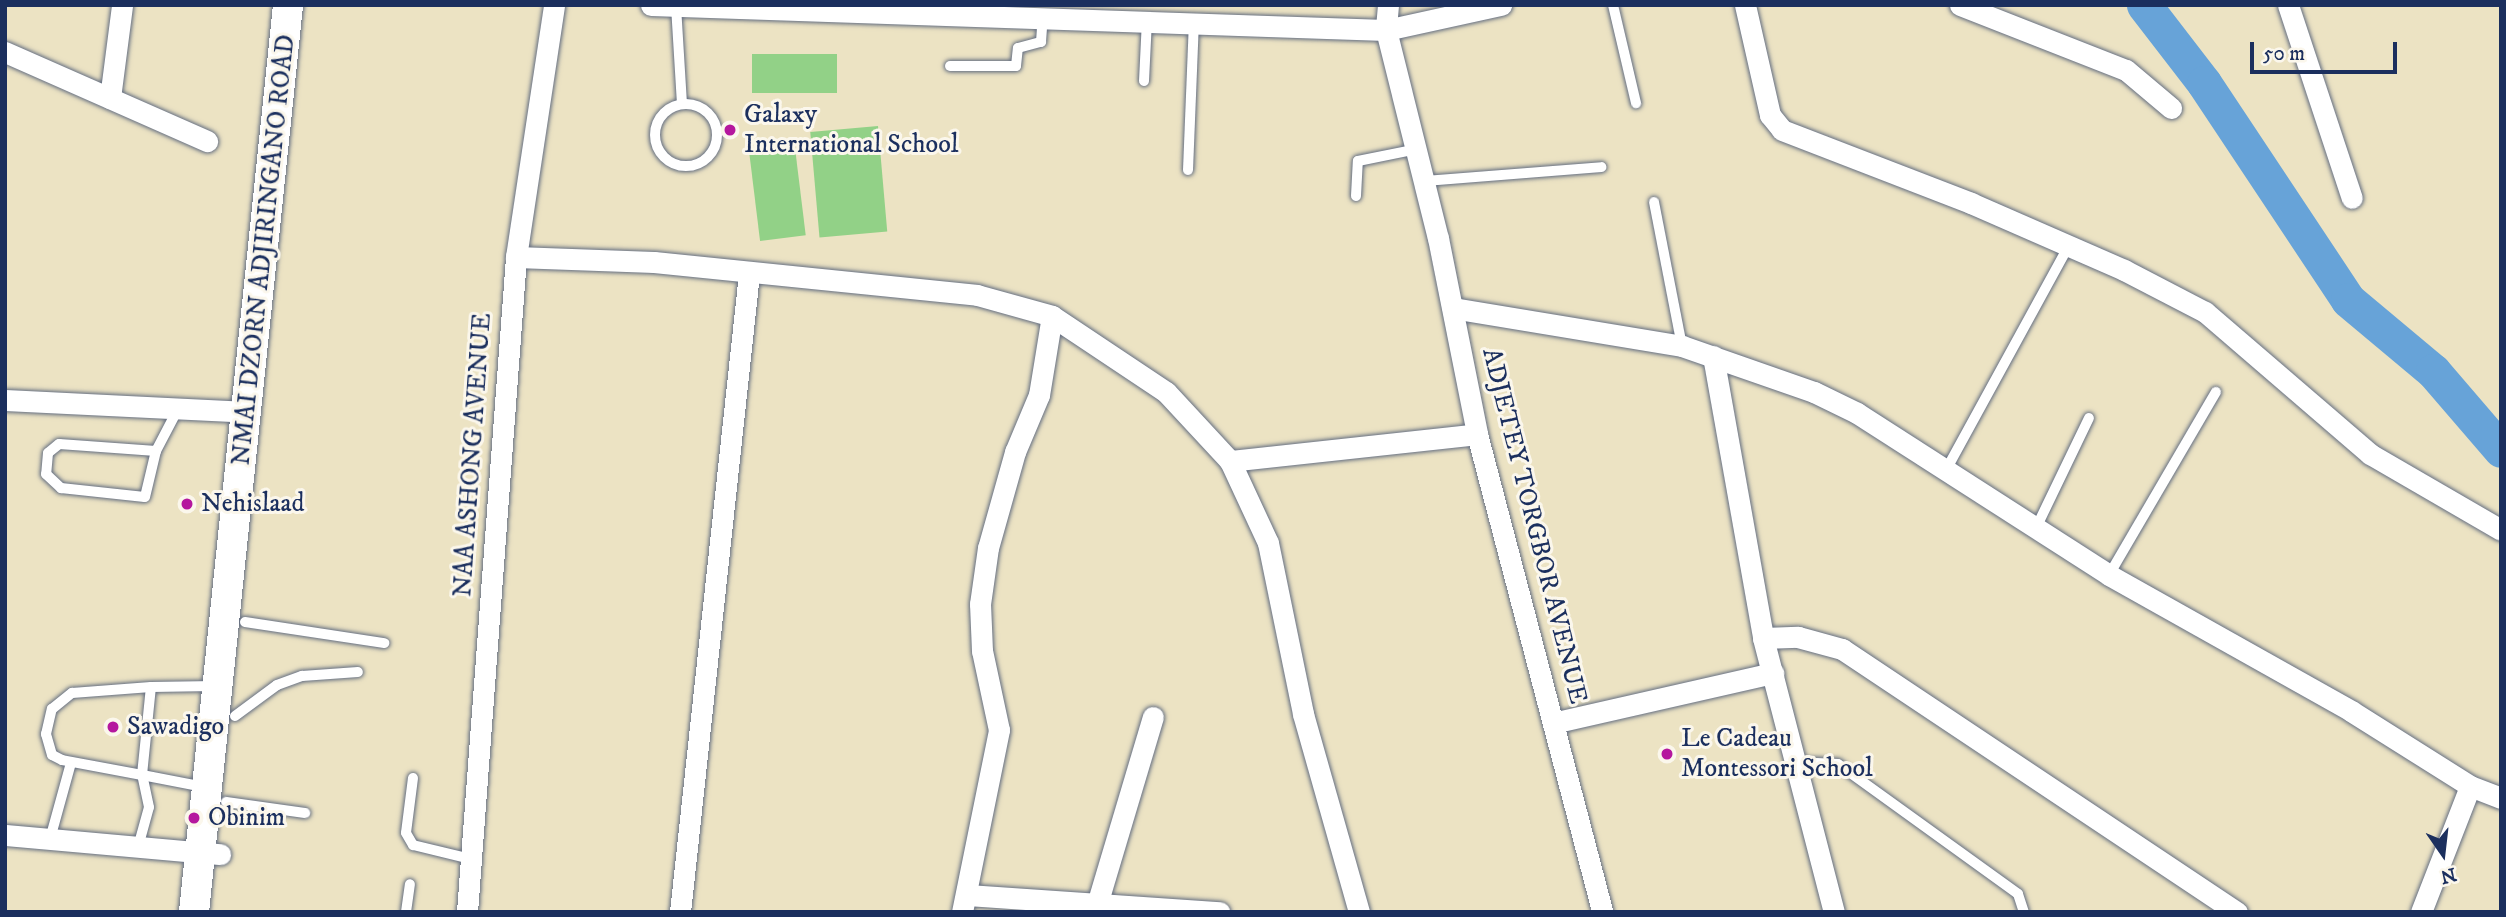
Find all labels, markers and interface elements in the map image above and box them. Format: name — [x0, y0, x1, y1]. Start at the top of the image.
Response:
scale bar — [2254, 28, 2401, 72]
street label: NMAI DZORN ADJIRINGANO ROAD — [226, 33, 302, 467]
text: 50 m — [2263, 41, 2305, 67]
place label: Galaxy International School — [744, 99, 959, 160]
marker: Galaxy International School — [722, 122, 738, 138]
street label: NAA ASHONG AVENUE — [448, 312, 498, 598]
street label: ADJETEY TORGBOR AVENUE — [1475, 345, 1593, 707]
place label: Nehislaad — [201, 488, 305, 520]
marker: Nehislaad — [179, 496, 195, 512]
place label: Sawadigo — [127, 711, 224, 743]
marker: Sawadigo — [105, 719, 121, 735]
place label: Le Cadeau Montessori School — [1681, 723, 1873, 784]
marker: Le Cadeau Montessori School — [1659, 746, 1675, 762]
place label: Obinim — [208, 802, 285, 834]
marker: Obinim — [186, 810, 202, 826]
north arrow — [2408, 819, 2478, 889]
text: N — [2438, 862, 2459, 888]

